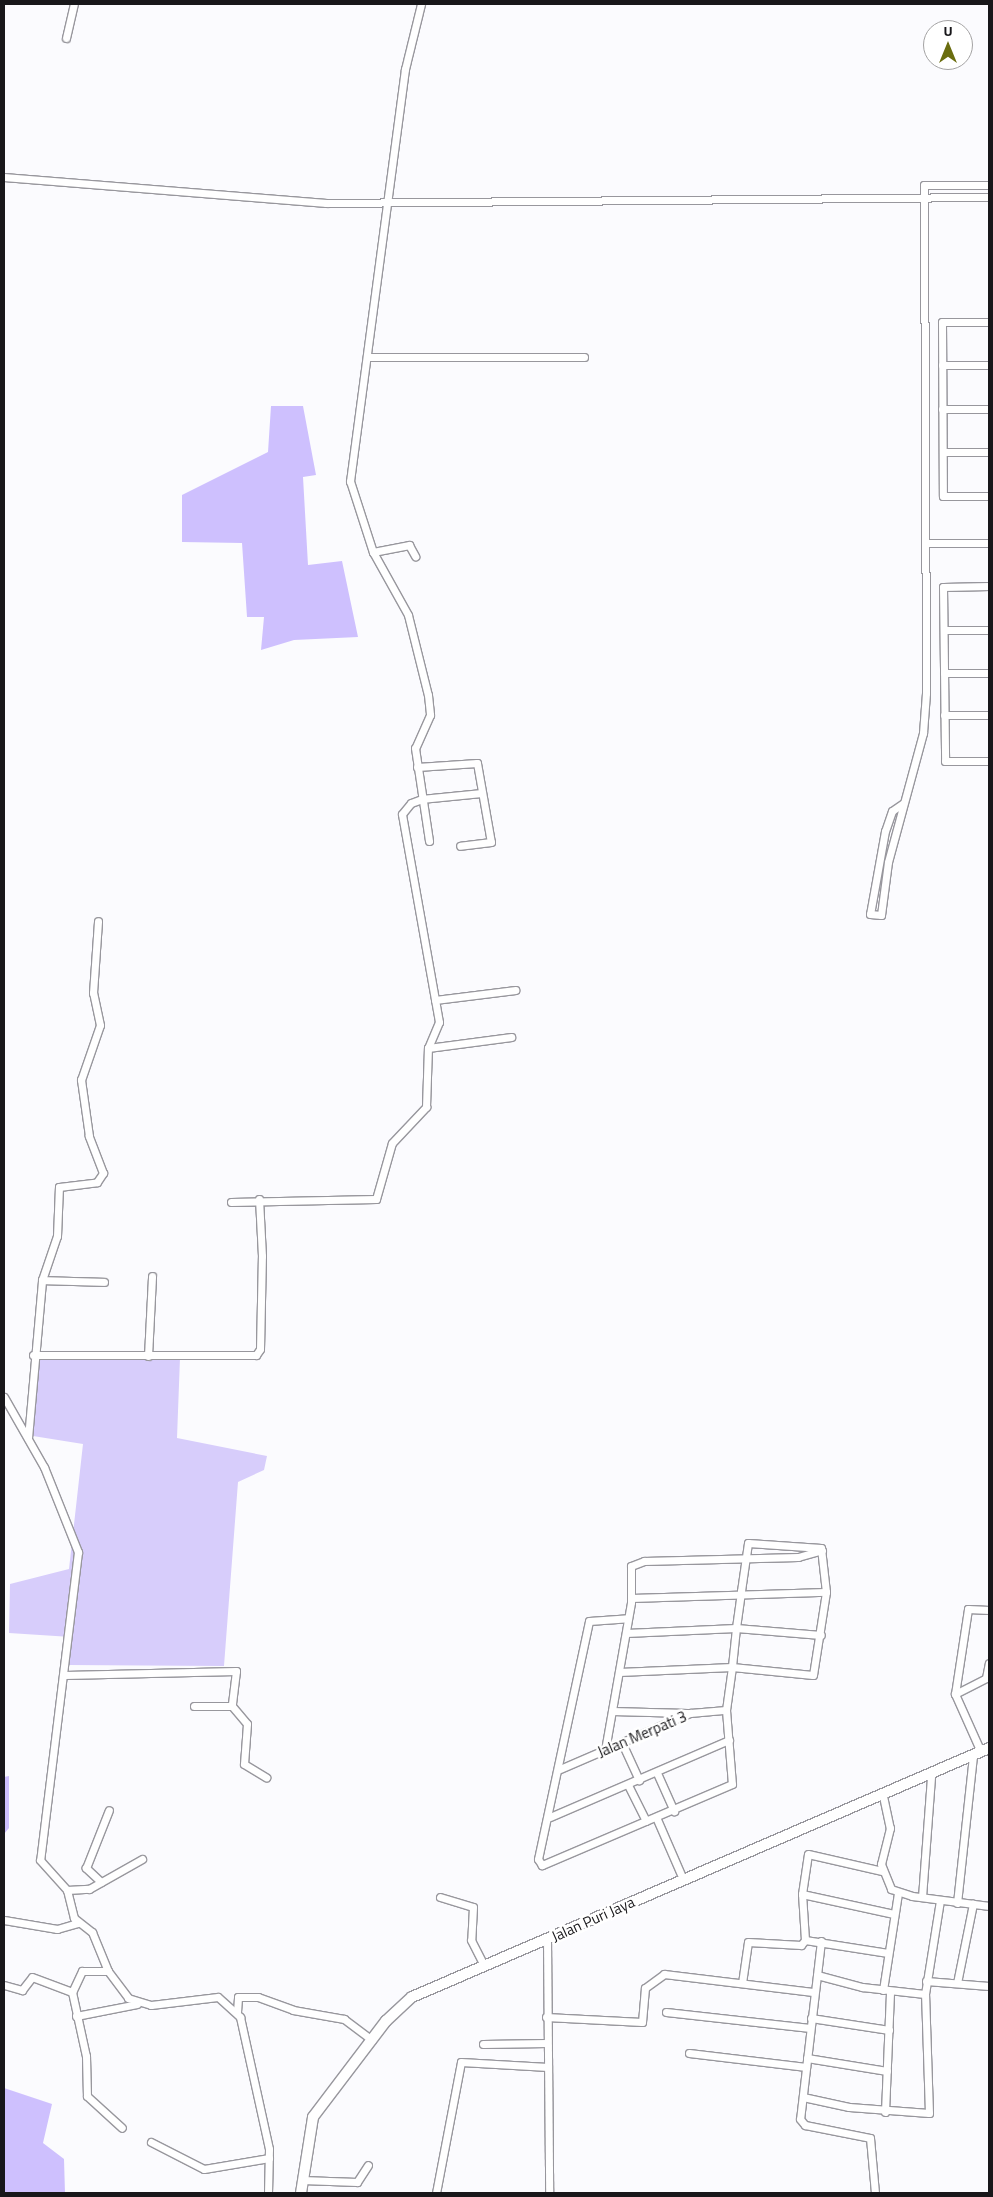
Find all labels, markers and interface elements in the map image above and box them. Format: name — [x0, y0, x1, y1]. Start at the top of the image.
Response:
north arrow — [923, 20, 973, 70]
text: U — [943, 20, 953, 41]
street label: Jalan Merpati 3 — [595, 1707, 689, 1761]
street label: Jalan Puri Jaya — [549, 1893, 637, 1945]

